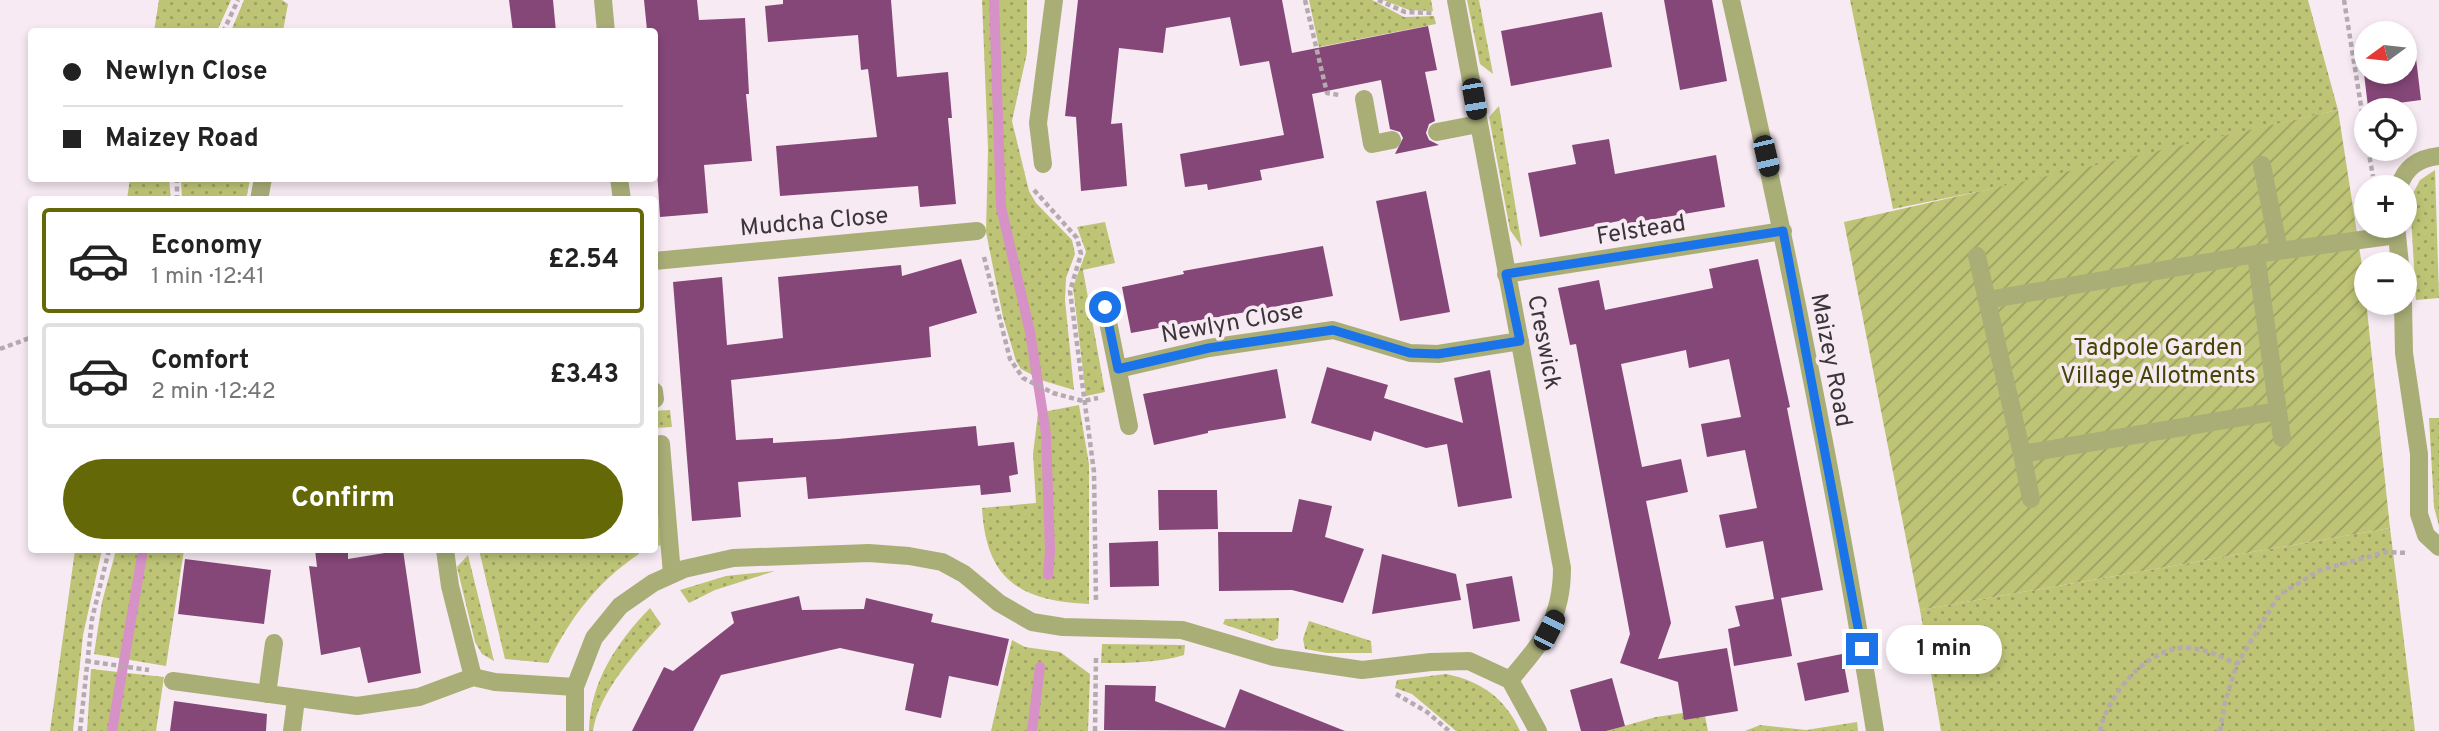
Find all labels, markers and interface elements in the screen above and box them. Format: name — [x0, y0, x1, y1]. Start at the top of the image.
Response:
north arrow — [2354, 21, 2417, 84]
map controls — [2354, 21, 2417, 315]
text: Newlyn Close — [105, 56, 267, 89]
car — [1461, 76, 1488, 122]
button: locate — [2354, 98, 2417, 161]
text: Maizey Road — [105, 123, 259, 156]
car — [1752, 133, 1781, 179]
button: + — [2354, 175, 2417, 238]
street label: Mudcha Close — [739, 202, 890, 244]
street label: Felstead — [1595, 209, 1688, 253]
icon: car — [67, 229, 130, 292]
text: Economy — [151, 230, 262, 263]
text: £2.54 — [548, 244, 619, 277]
button: − — [2354, 252, 2417, 315]
text: 1 min · 12:41 — [151, 263, 265, 292]
route start — [1089, 291, 1121, 323]
street label: Maizey Road — [1802, 291, 1858, 430]
street label: Creswick — [1519, 292, 1567, 392]
street label: Newlyn Close — [1159, 297, 1306, 351]
park label: Tadpole Garden Village Allotments — [2060, 334, 2256, 392]
icon: car — [67, 344, 130, 407]
text: Comfort — [151, 345, 249, 378]
text: £3.43 — [550, 359, 619, 392]
text: 2 min · 12:42 — [151, 378, 276, 407]
button: Confirm — [63, 459, 623, 539]
car — [1531, 607, 1568, 653]
callout: 1 min — [1886, 624, 2002, 674]
route end — [1846, 633, 1878, 665]
text: 1 min — [1916, 635, 1972, 664]

